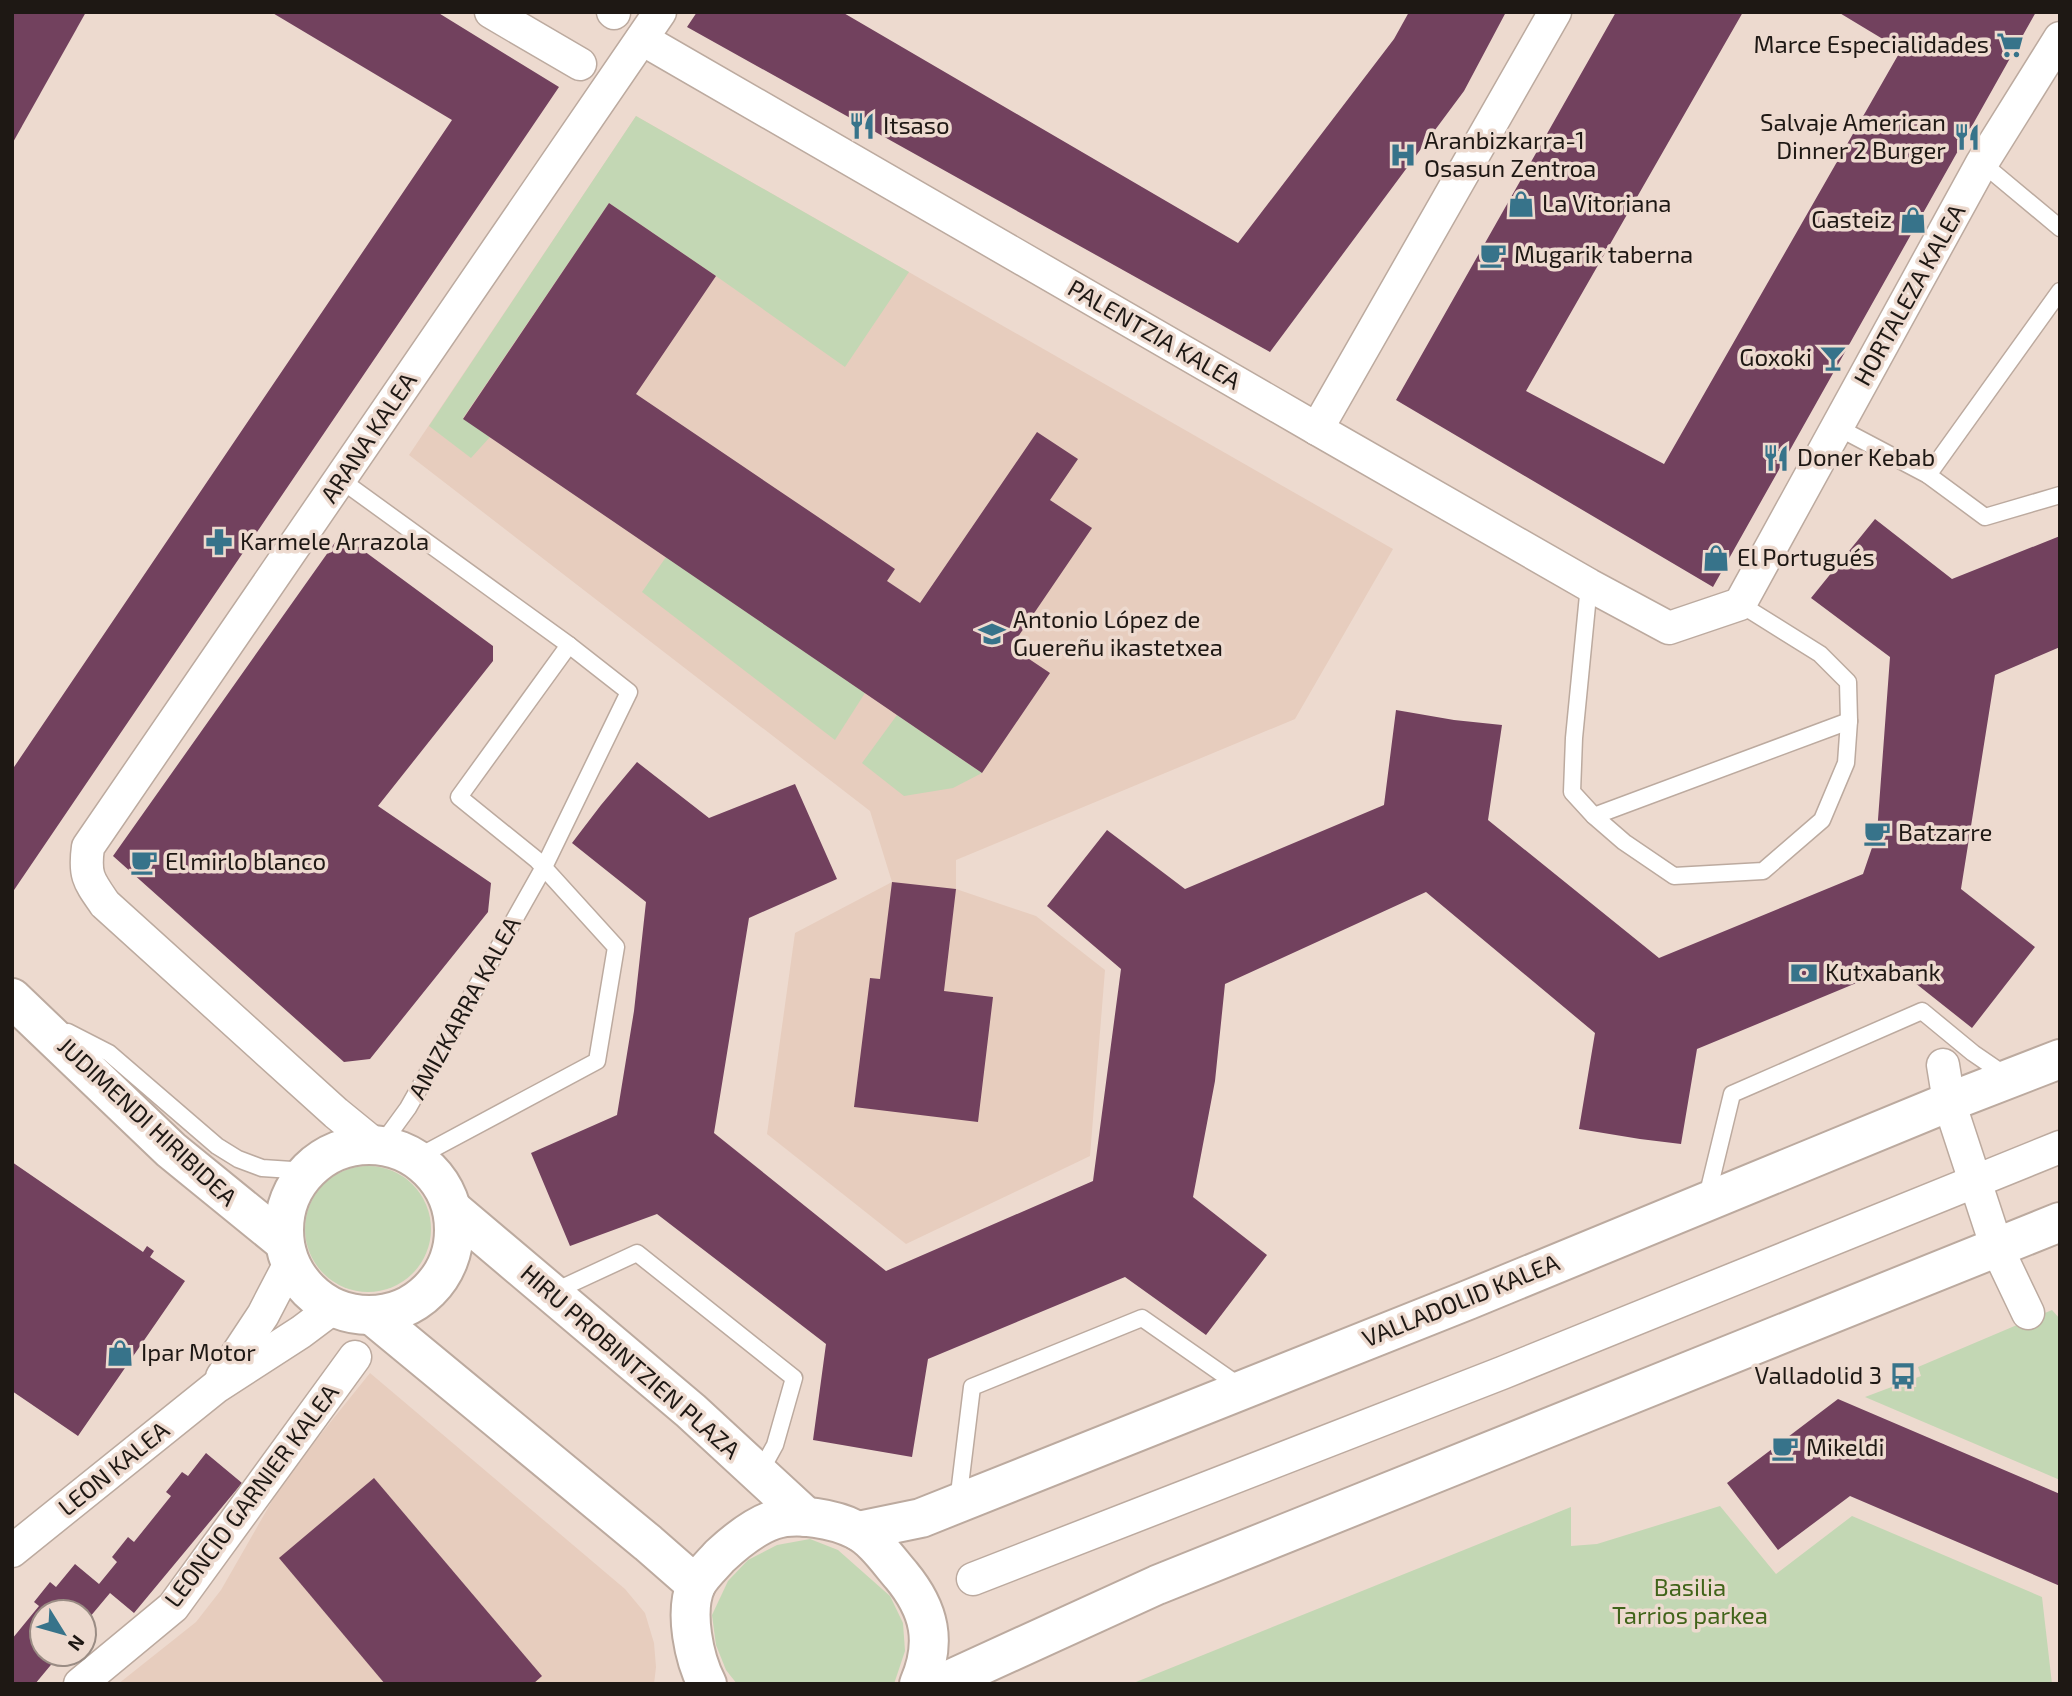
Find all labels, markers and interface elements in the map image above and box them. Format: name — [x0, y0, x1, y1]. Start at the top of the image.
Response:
place label: Marce Especialidades — [1754, 29, 1989, 58]
supermarket icon: Marce Especialidades — [1995, 30, 2025, 60]
place label: Salvaje American Dinner 2 Burger — [1760, 107, 1946, 164]
place label: Itsaso — [883, 110, 950, 139]
restaurant icon: Itsaso — [847, 111, 877, 141]
restaurant icon: Salvaje American Dinner 2 Burger — [1952, 122, 1982, 152]
place label: Aranbizkarra-1 Osasun Zentroa — [1424, 125, 1596, 182]
hospital icon: Aranbizkarra-1 Osasun Zentroa — [1388, 140, 1418, 170]
place label: La Vitoriana — [1542, 188, 1672, 217]
shop icon: La Vitoriana — [1506, 189, 1536, 219]
street label: HORTALEZA KALEA — [1847, 198, 1971, 390]
place label: Gasteiz — [1811, 204, 1892, 233]
shop icon: Gasteiz — [1898, 205, 1928, 235]
place label: Mugarik taberna — [1514, 239, 1693, 268]
cafe icon: Mugarik taberna — [1478, 240, 1508, 270]
street label: PALENTZIA KALEA — [1063, 273, 1246, 395]
place label: Goxoki — [1739, 342, 1812, 371]
bar icon: Goxoki — [1818, 343, 1848, 373]
street label: ARANA KALEA — [313, 366, 422, 508]
place label: Doner Kebab — [1797, 442, 1935, 471]
restaurant icon: Doner Kebab — [1761, 443, 1791, 473]
place label: Karmele Arrazola — [240, 526, 429, 555]
pharmacy icon: Karmele Arrazola — [204, 527, 234, 557]
place label: El Portugués — [1737, 542, 1875, 571]
shop icon: El Portugués — [1701, 543, 1731, 573]
place label: Antonio López de Guereñu ikastetxea — [1013, 604, 1223, 661]
school or university icon: Antonio López de Guereñu ikastetxea — [977, 619, 1007, 649]
place label: Batzarre — [1898, 817, 1992, 846]
cafe icon: Batzarre — [1862, 818, 1892, 848]
place label: El mirlo blanco — [165, 846, 326, 875]
cafe icon: El mirlo blanco — [129, 847, 159, 877]
street label: AMIZKARRA KALEA — [402, 911, 526, 1104]
place label: Kutxabank — [1825, 957, 1941, 986]
bank icon: Kutxabank — [1789, 958, 1819, 988]
street label: JUDIMENDI HIRIBIDEA — [52, 1030, 244, 1211]
street label: VALLADOLID KALEA — [1358, 1247, 1563, 1352]
street label: HIRU PROBINTZIEN PLAZA — [515, 1258, 747, 1464]
place label: Ipar Motor — [141, 1337, 256, 1366]
shop icon: Ipar Motor — [105, 1338, 135, 1368]
place label: Valladolid 3 — [1755, 1360, 1882, 1389]
bus stop icon: Valladolid 3 — [1888, 1361, 1918, 1391]
street label: LEONCIO GARNIER KALEA — [158, 1378, 344, 1612]
street label: LEON KALEA — [52, 1414, 174, 1521]
place label: Mikeldi — [1806, 1432, 1885, 1461]
cafe icon: Mikeldi — [1770, 1433, 1800, 1463]
park label: Basilia Tarrios parkea — [1612, 1572, 1768, 1629]
north arrow — [28, 1598, 98, 1668]
text: N — [64, 1631, 90, 1656]

